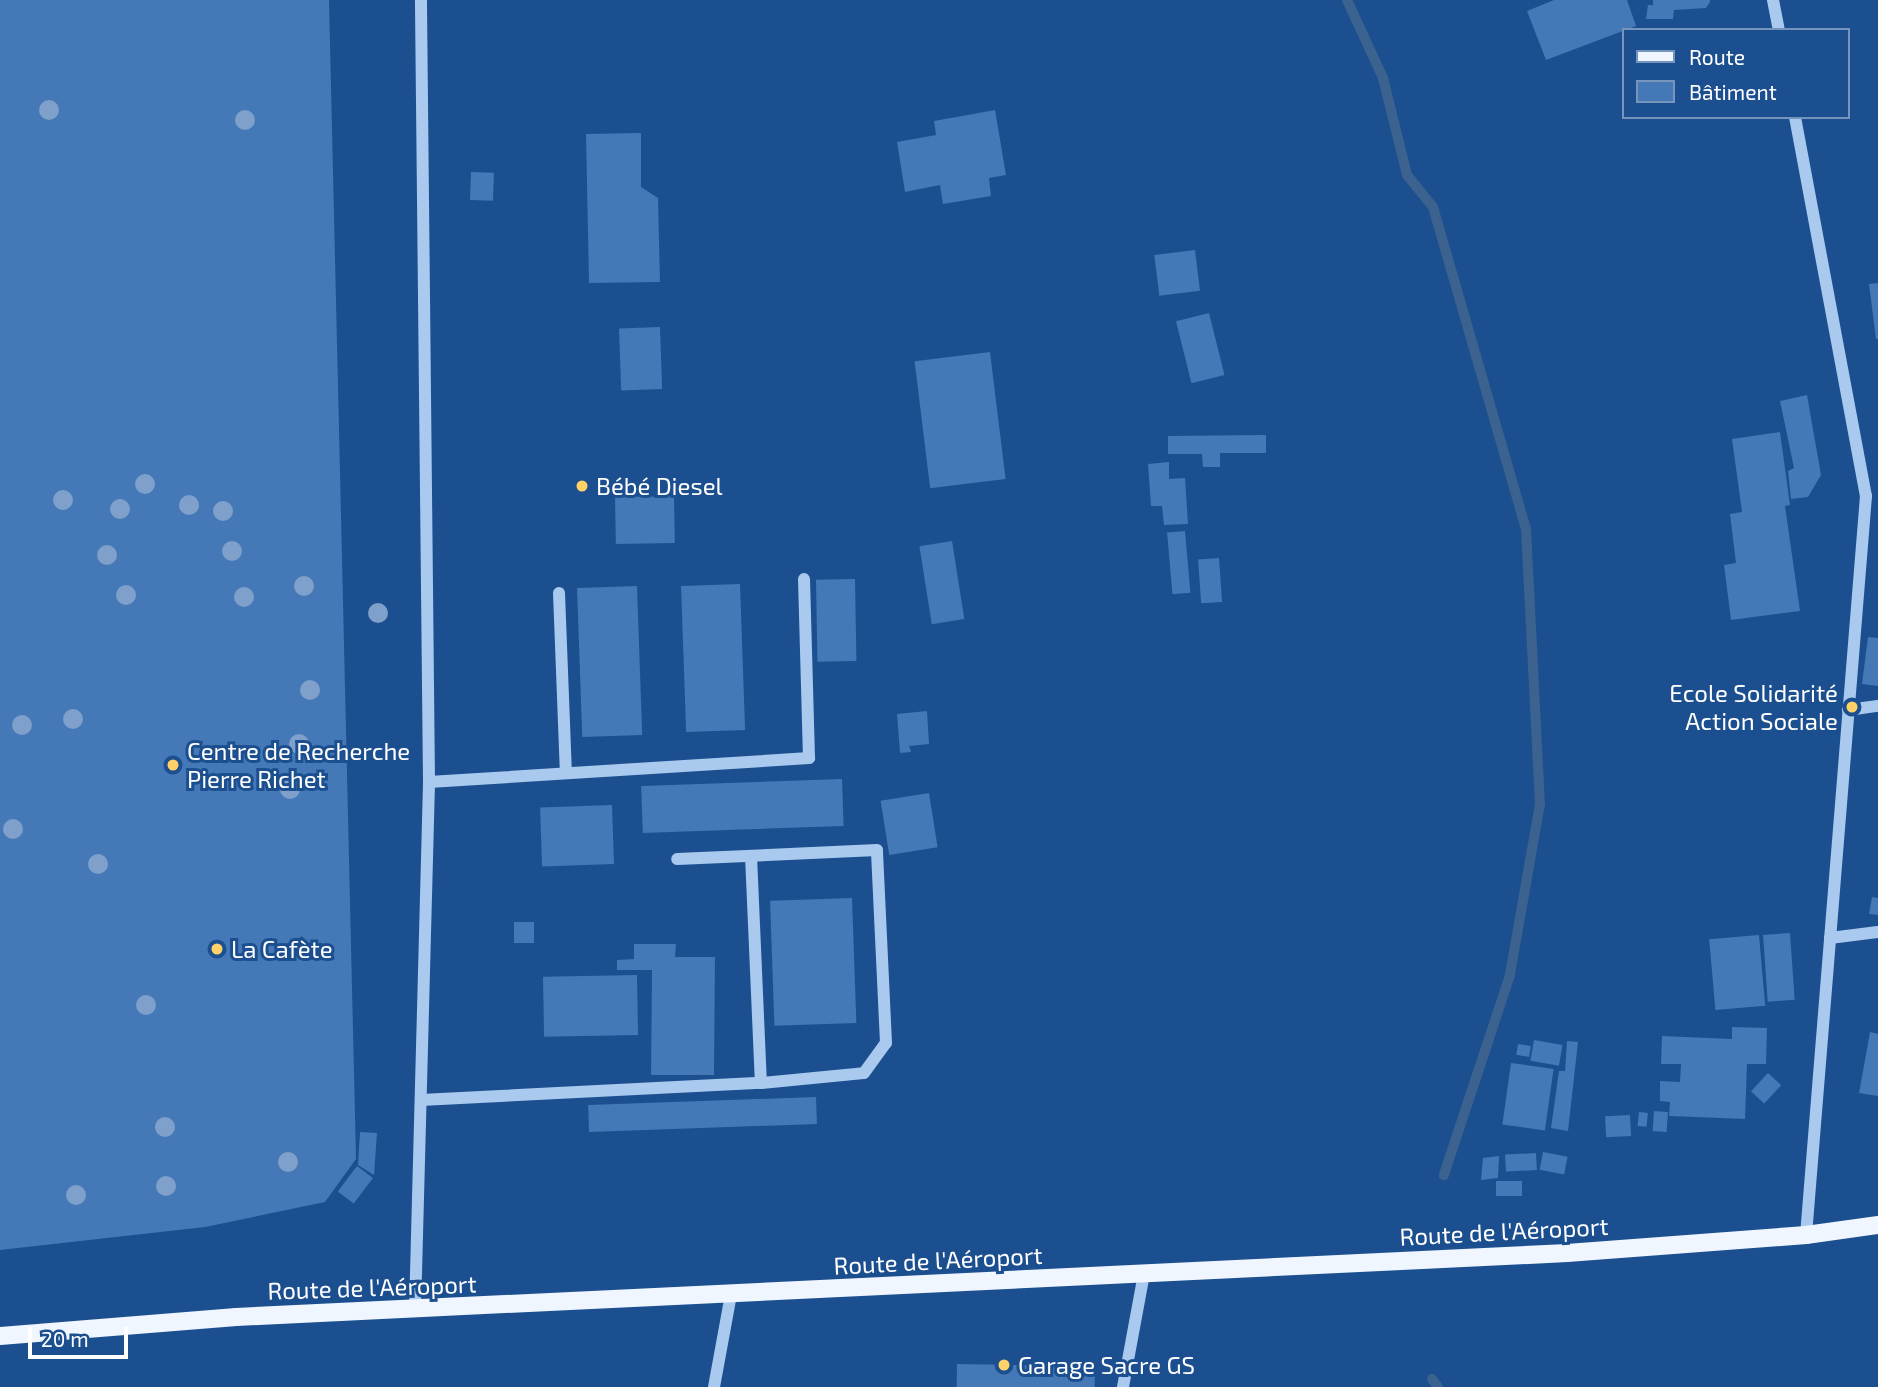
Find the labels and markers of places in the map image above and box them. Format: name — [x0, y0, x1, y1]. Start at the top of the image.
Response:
place label: Bébé Diesel — [596, 472, 723, 500]
marker: Bébé Diesel — [574, 478, 590, 494]
place label: Ecole Solidarité Action Sociale — [1669, 679, 1838, 735]
marker: Ecole Solidarité Action Sociale — [1844, 699, 1860, 715]
place label: Centre de Recherche Pierre Richet — [187, 737, 410, 793]
marker: Centre de Recherche Pierre Richet — [165, 757, 181, 773]
place label: La Cafète — [231, 935, 333, 963]
marker: La Cafète — [209, 941, 225, 957]
place label: Garage Sacre GS — [1018, 1351, 1195, 1379]
marker: Garage Sacre GS — [996, 1357, 1012, 1373]

